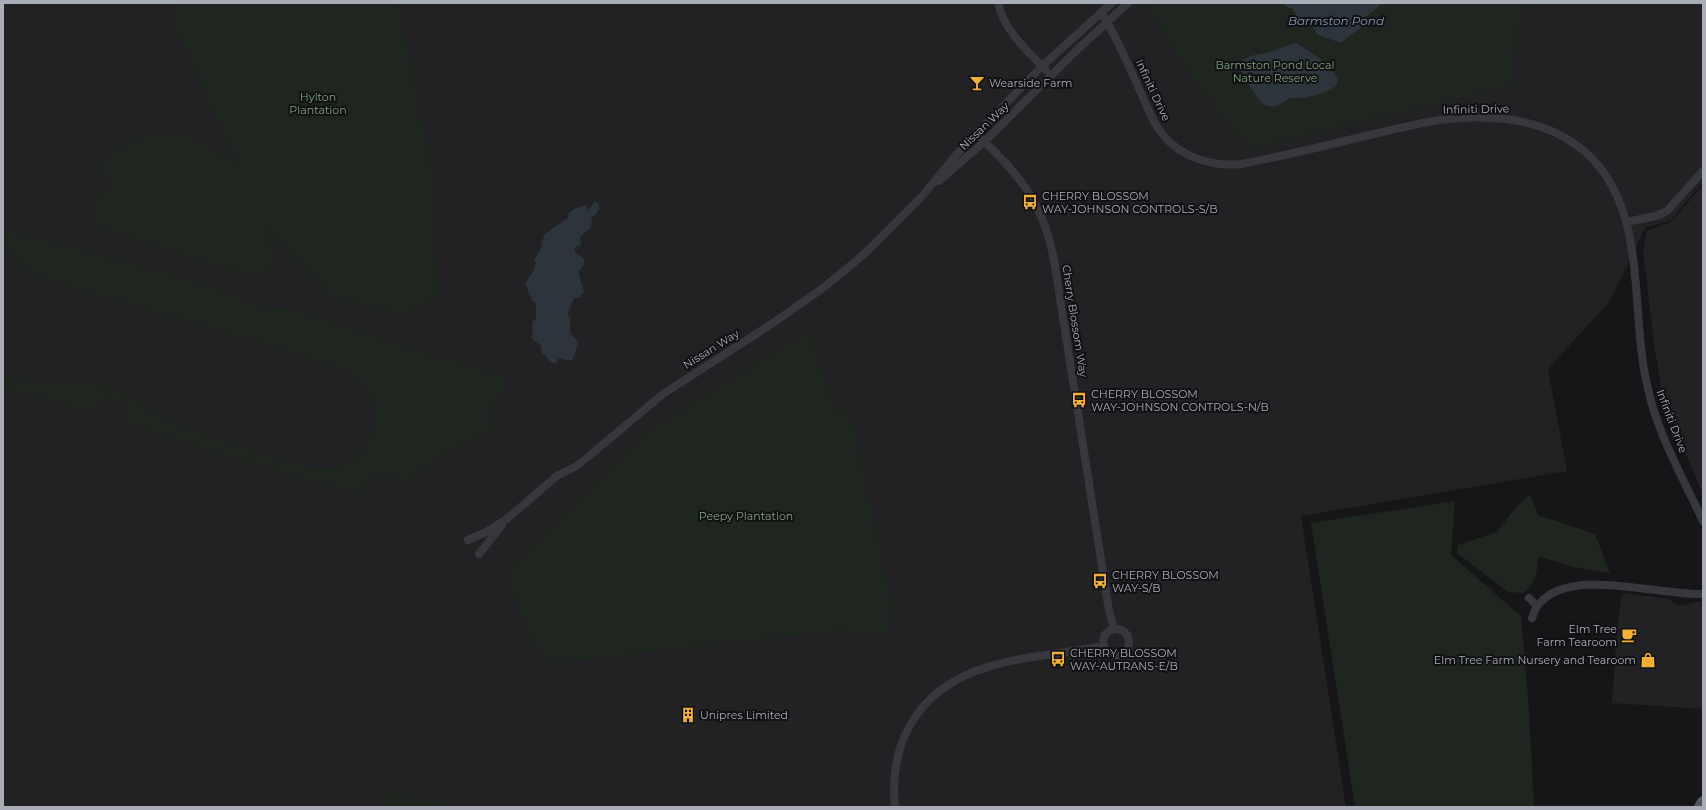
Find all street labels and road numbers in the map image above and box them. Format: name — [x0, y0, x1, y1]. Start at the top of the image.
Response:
street label: Infiniti Drive — [1133, 57, 1174, 124]
street label: Nissan Way — [956, 99, 1012, 153]
street label: Infiniti Drive — [1442, 101, 1510, 117]
street label: Cherry Blossom Way — [1059, 264, 1091, 378]
street label: Nissan Way — [680, 326, 742, 372]
street label: Infiniti Drive — [1653, 387, 1691, 455]

